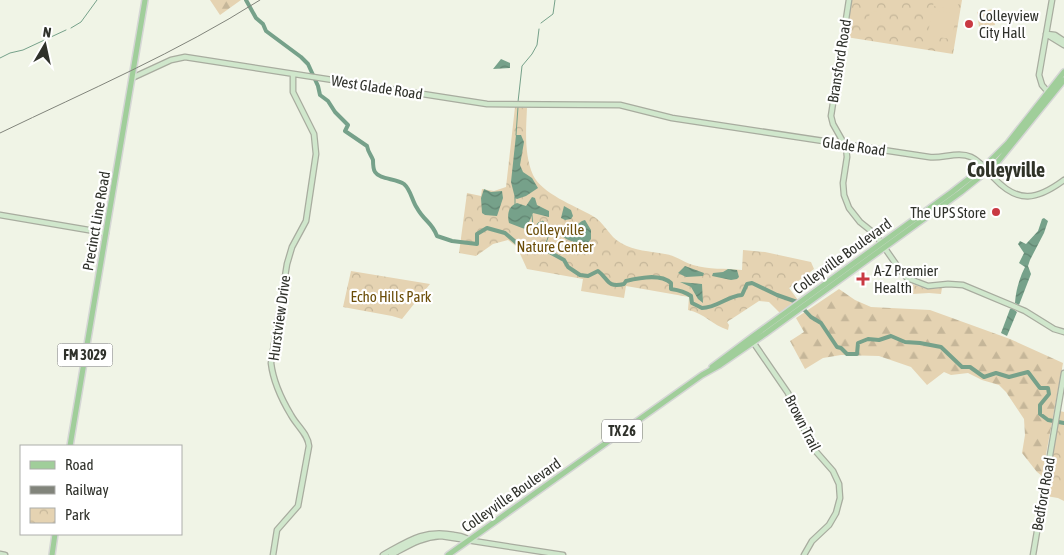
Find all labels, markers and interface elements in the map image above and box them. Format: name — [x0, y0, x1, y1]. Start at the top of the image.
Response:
place label: Colleyview City Hall — [979, 7, 1039, 41]
street label: Bransford Road — [824, 18, 854, 104]
marker: Colleyview City Hall — [963, 18, 975, 30]
north arrow — [20, 20, 70, 70]
text: N — [42, 24, 52, 41]
street label: West Glade Road — [330, 71, 424, 103]
street label: Glade Road — [821, 133, 887, 159]
district label: Colleyville — [967, 158, 1045, 181]
street label: Precinct Line Road — [79, 170, 113, 272]
place label: The UPS Store — [910, 204, 986, 221]
marker: The UPS Store — [990, 206, 1002, 218]
street label: Colleyville Boulevard — [790, 215, 894, 297]
park label: Colleyville Nature Center — [517, 221, 594, 255]
place label: A-Z Premier Health — [874, 262, 939, 296]
marker: A-Z Premier Health — [856, 272, 870, 286]
street label: Hurstview Drive — [265, 274, 293, 362]
park label: Echo Hills Park — [351, 288, 432, 305]
road number: FM 3029 — [58, 344, 112, 366]
street label: Brown Trail — [782, 392, 824, 454]
road number: TX 26 — [602, 420, 642, 442]
legend — [20, 445, 182, 535]
street label: Colleyville Boulevard — [458, 454, 564, 536]
text: Road — [65, 456, 94, 473]
street label: Bedford Road — [1028, 456, 1058, 532]
text: Railway — [65, 481, 109, 498]
text: Park — [65, 506, 90, 523]

